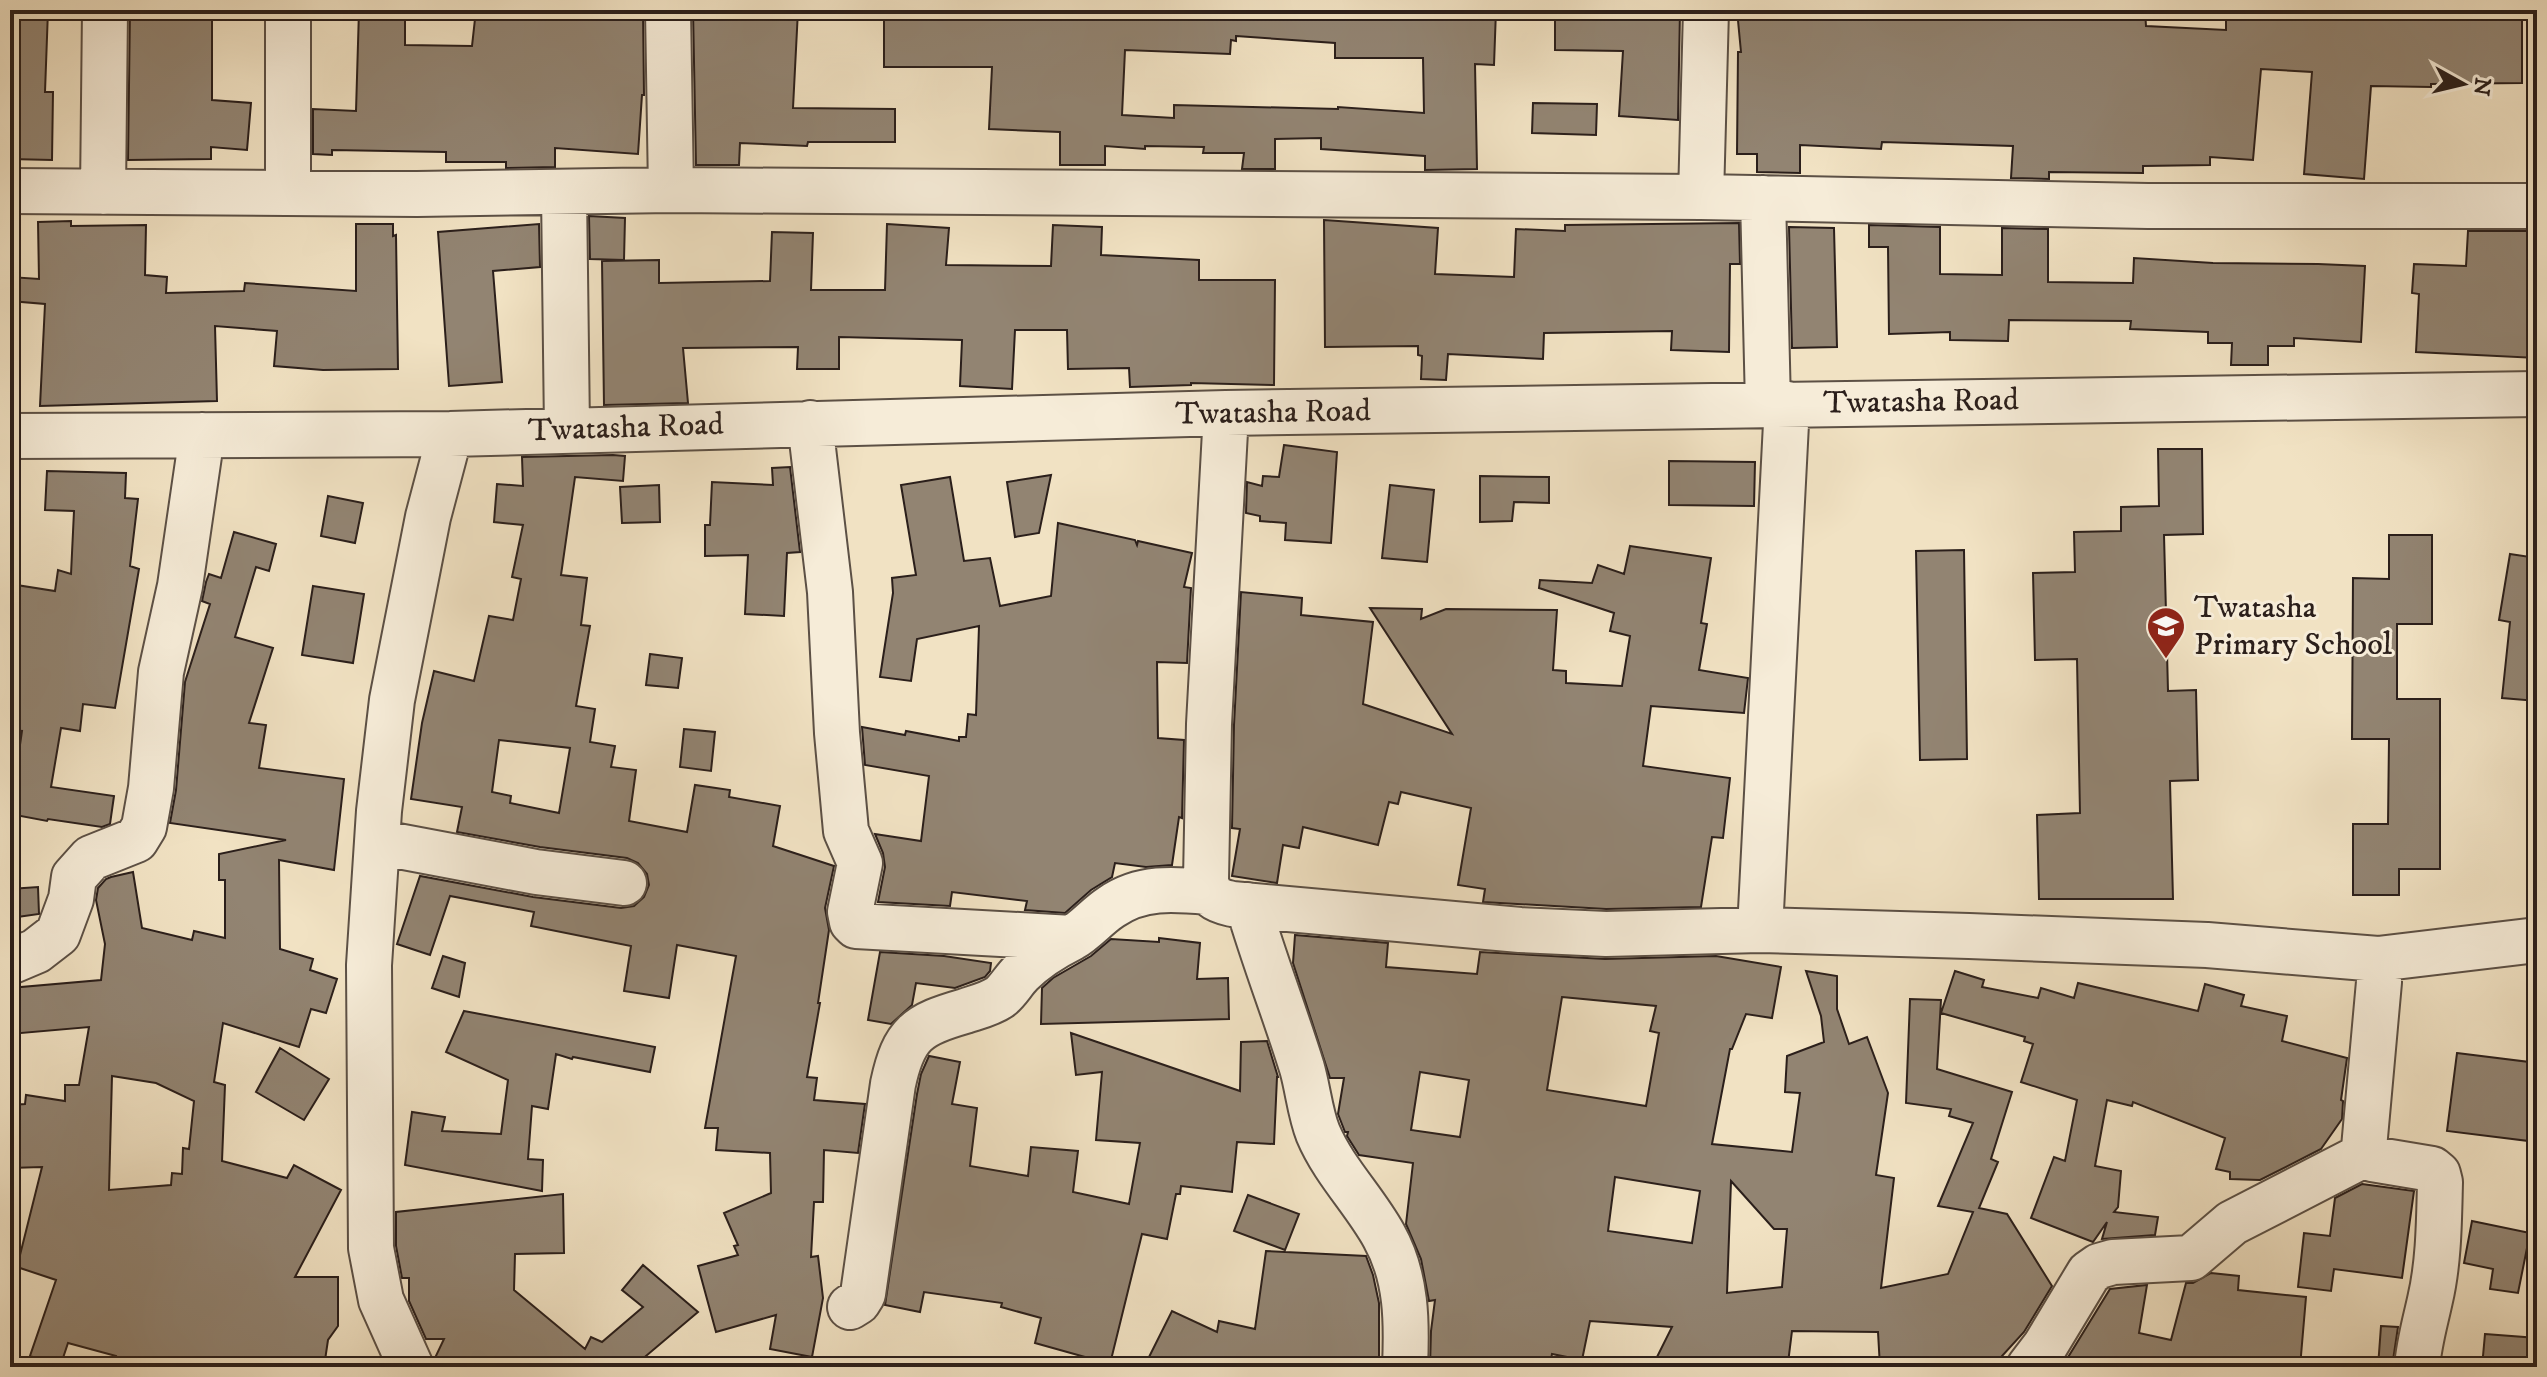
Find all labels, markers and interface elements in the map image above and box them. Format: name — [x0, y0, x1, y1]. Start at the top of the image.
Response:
north arrow — [2423, 44, 2503, 124]
text: N — [2467, 76, 2496, 97]
street label: Twatasha Road — [1823, 380, 2019, 424]
street label: Twatasha Road — [1175, 391, 1371, 435]
street label: Twatasha Road — [528, 405, 724, 451]
place label: Twatasha Primary School — [2194, 588, 2393, 665]
school or university icon: Twatasha Primary School — [2145, 605, 2187, 660]

